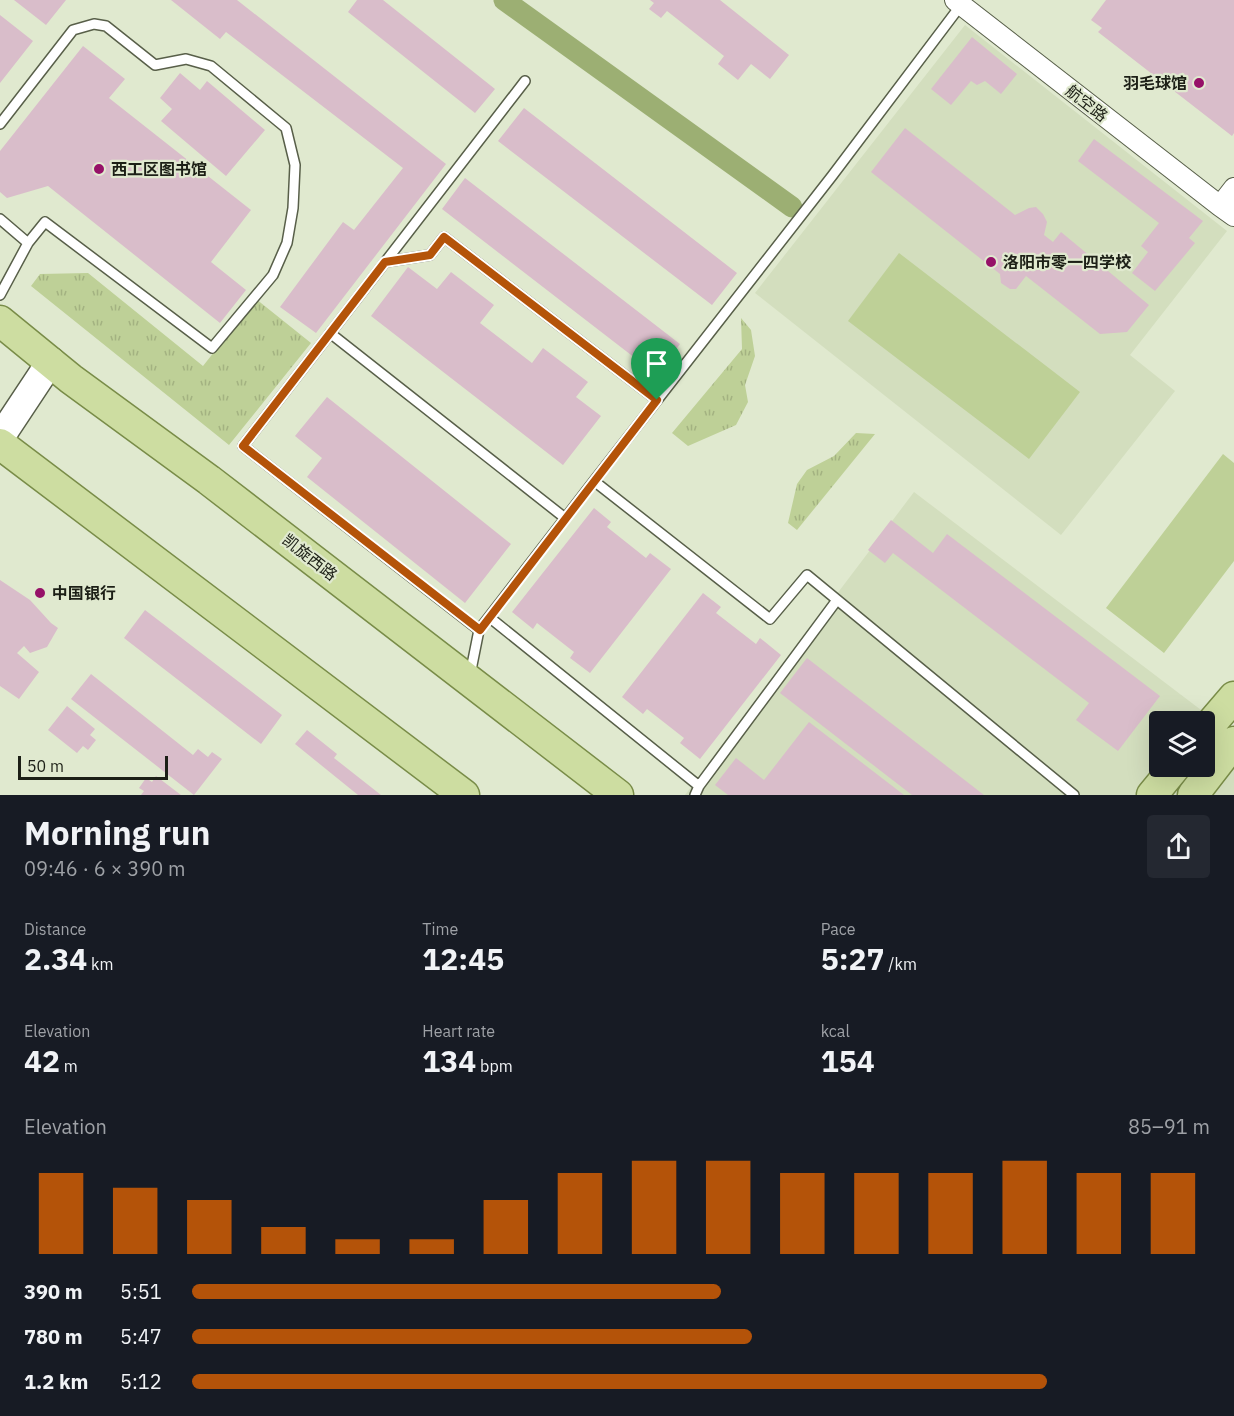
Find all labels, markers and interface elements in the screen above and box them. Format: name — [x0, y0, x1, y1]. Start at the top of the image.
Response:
place label: 羽毛球馆 — [1123, 73, 1187, 93]
marker: 羽毛球馆 — [1192, 76, 1206, 90]
street label: 航空路 — [1062, 80, 1112, 126]
place label: 西工区图书馆 — [111, 159, 207, 179]
marker: 西工区图书馆 — [92, 162, 106, 176]
place label: 洛阳市零一四学校 — [1003, 252, 1132, 272]
marker: 洛阳市零一四学校 — [984, 255, 998, 269]
pin — [631, 338, 682, 400]
icon: arrive — [640, 347, 673, 380]
street label: 凯旋西路 — [279, 529, 341, 585]
place label: 中国银行 — [52, 583, 116, 603]
marker: 中国银行 — [33, 586, 47, 600]
map controls — [1149, 711, 1215, 777]
button: layers — [1149, 711, 1215, 777]
scale bar — [18, 753, 168, 780]
text: 50 m — [27, 756, 64, 776]
text: Morning run — [24, 811, 210, 854]
button: share — [1147, 815, 1210, 878]
text: 09:46 · 6 × 390 m — [24, 855, 185, 882]
text: Distance — [24, 919, 86, 939]
text: Time — [422, 919, 458, 939]
text: Pace — [821, 919, 855, 939]
text: 2.34 — [24, 939, 87, 978]
text: 12:45 — [422, 939, 504, 978]
text: 5:27 — [821, 939, 885, 978]
text: km — [87, 954, 114, 974]
text: /km — [885, 954, 917, 974]
text: Elevation — [24, 1021, 90, 1041]
text: Heart rate — [422, 1021, 495, 1041]
text: kcal — [821, 1021, 850, 1041]
text: 42 — [24, 1041, 60, 1080]
text: 134 — [422, 1041, 476, 1080]
text: 154 — [821, 1041, 875, 1080]
text: m — [60, 1056, 78, 1076]
text: bpm — [476, 1056, 513, 1076]
text: Elevation — [24, 1113, 107, 1140]
text: 85–91 m — [1128, 1113, 1210, 1140]
text: 390 m — [24, 1278, 83, 1305]
text: 5:51 — [120, 1278, 162, 1305]
text: 780 m — [24, 1323, 83, 1350]
text: 5:47 — [120, 1323, 162, 1350]
text: 1.2 km — [24, 1368, 88, 1395]
text: 5:12 — [120, 1368, 162, 1395]

